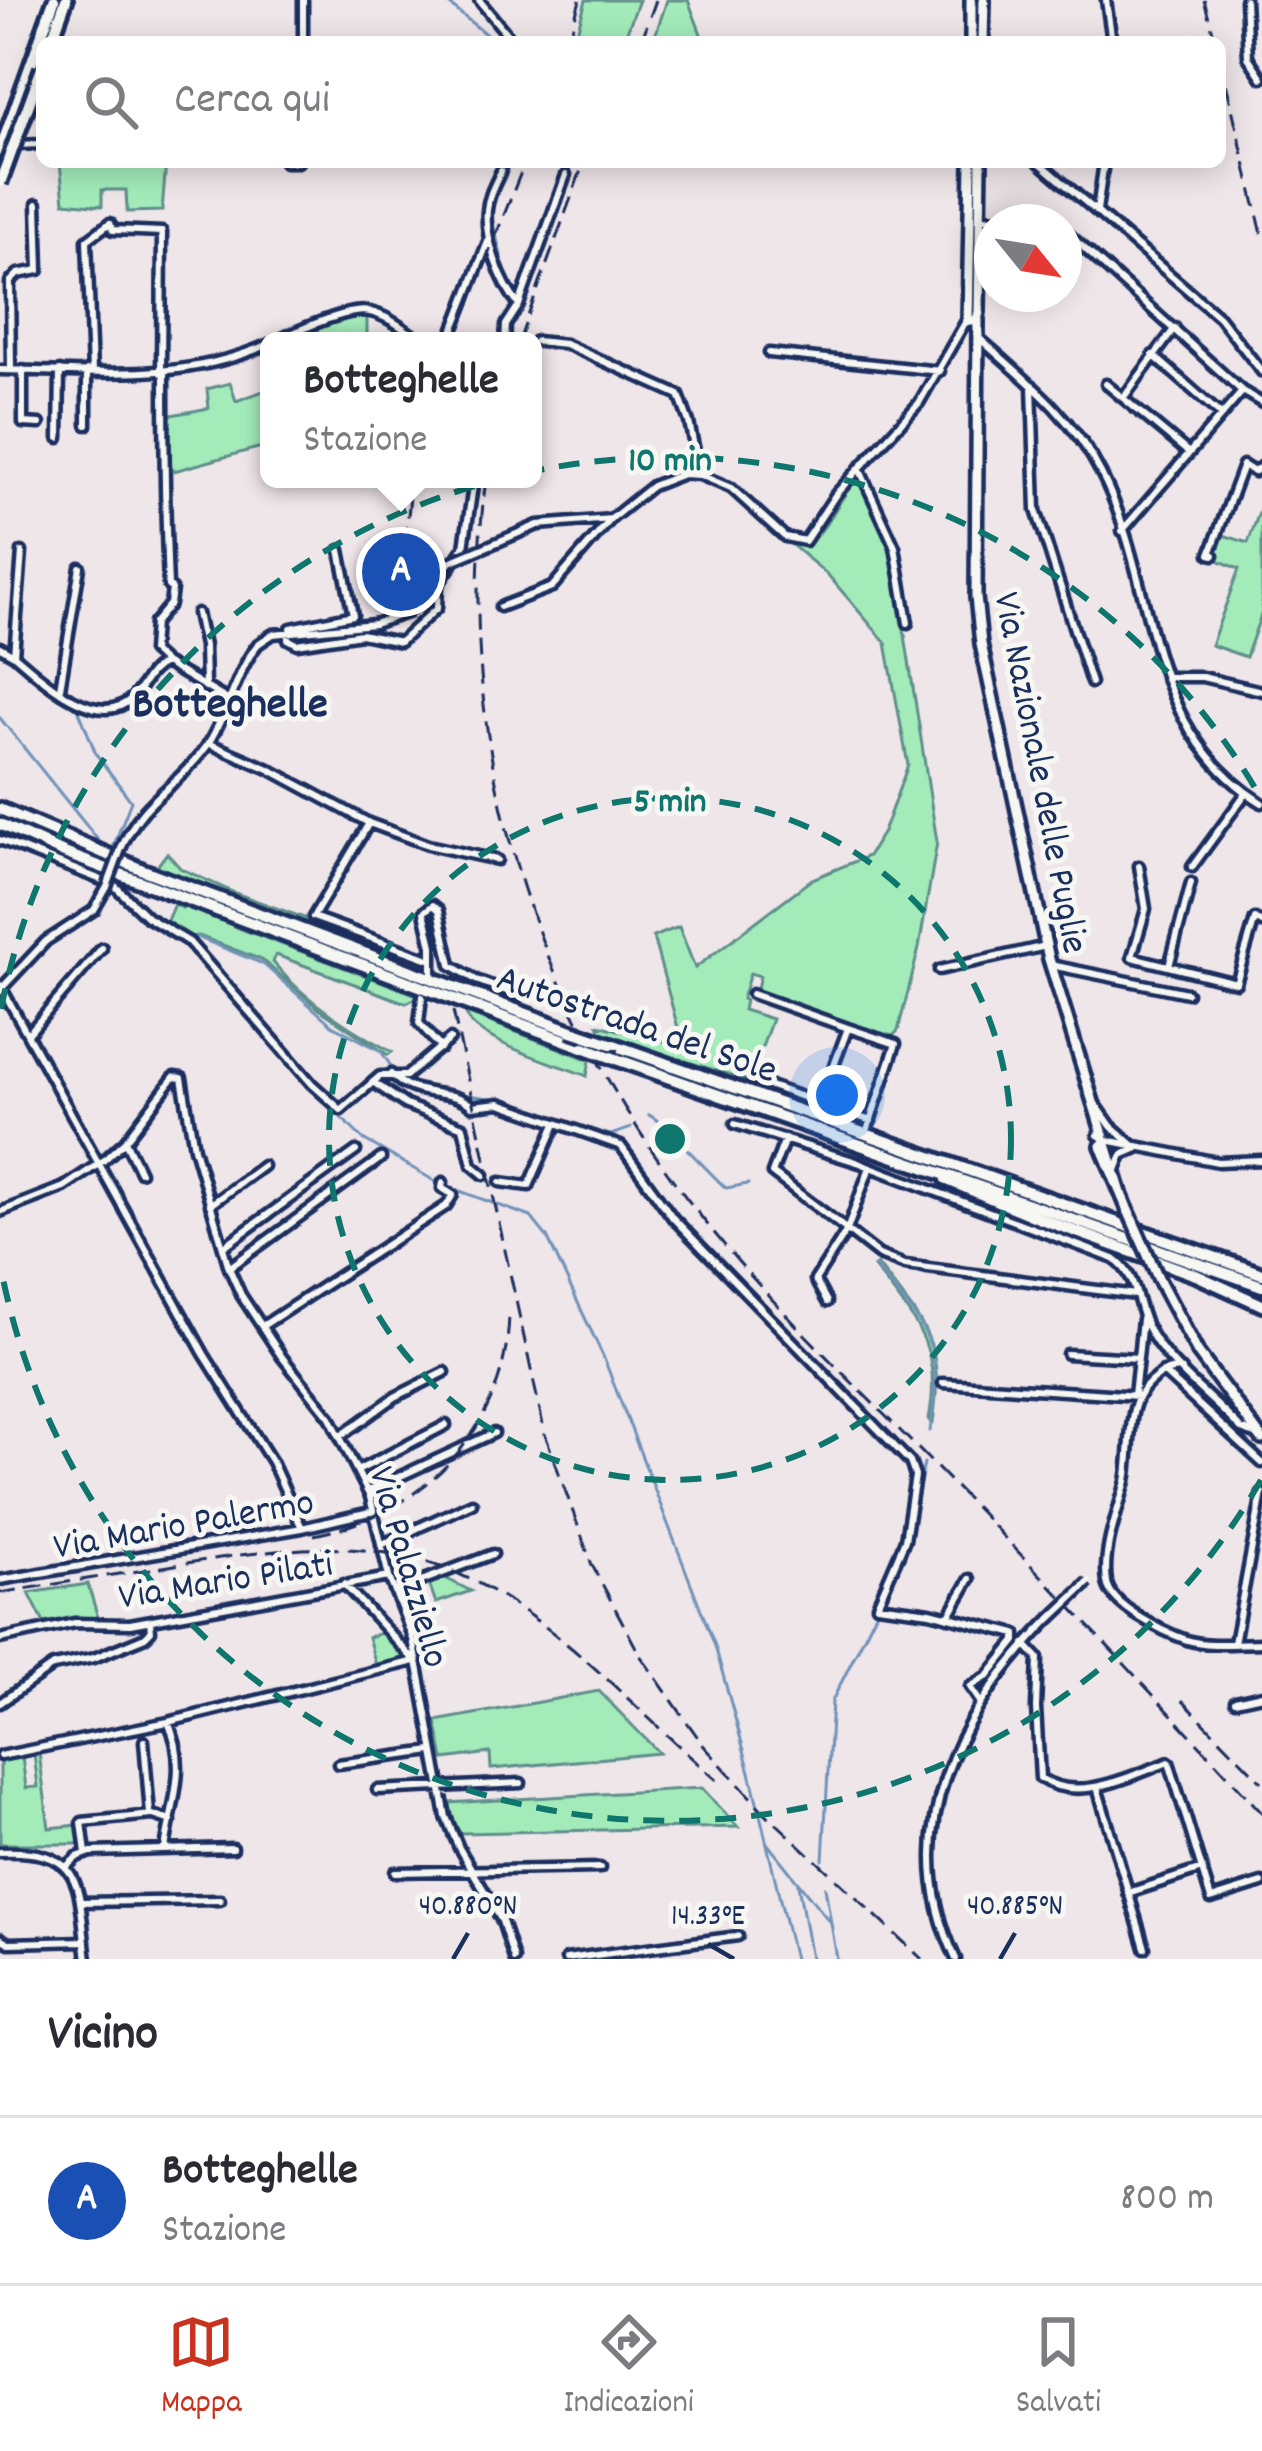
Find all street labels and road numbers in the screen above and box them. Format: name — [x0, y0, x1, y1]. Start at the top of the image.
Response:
street label: Via Nazionale delle Puglie — [976, 588, 1100, 959]
street label: Autostrada del Sole — [488, 953, 784, 1101]
street label: Via Palazziello — [351, 1461, 461, 1675]
street label: Via Mario Palermo — [50, 1477, 319, 1577]
street label: Via Mario Pilati — [115, 1539, 337, 1627]

